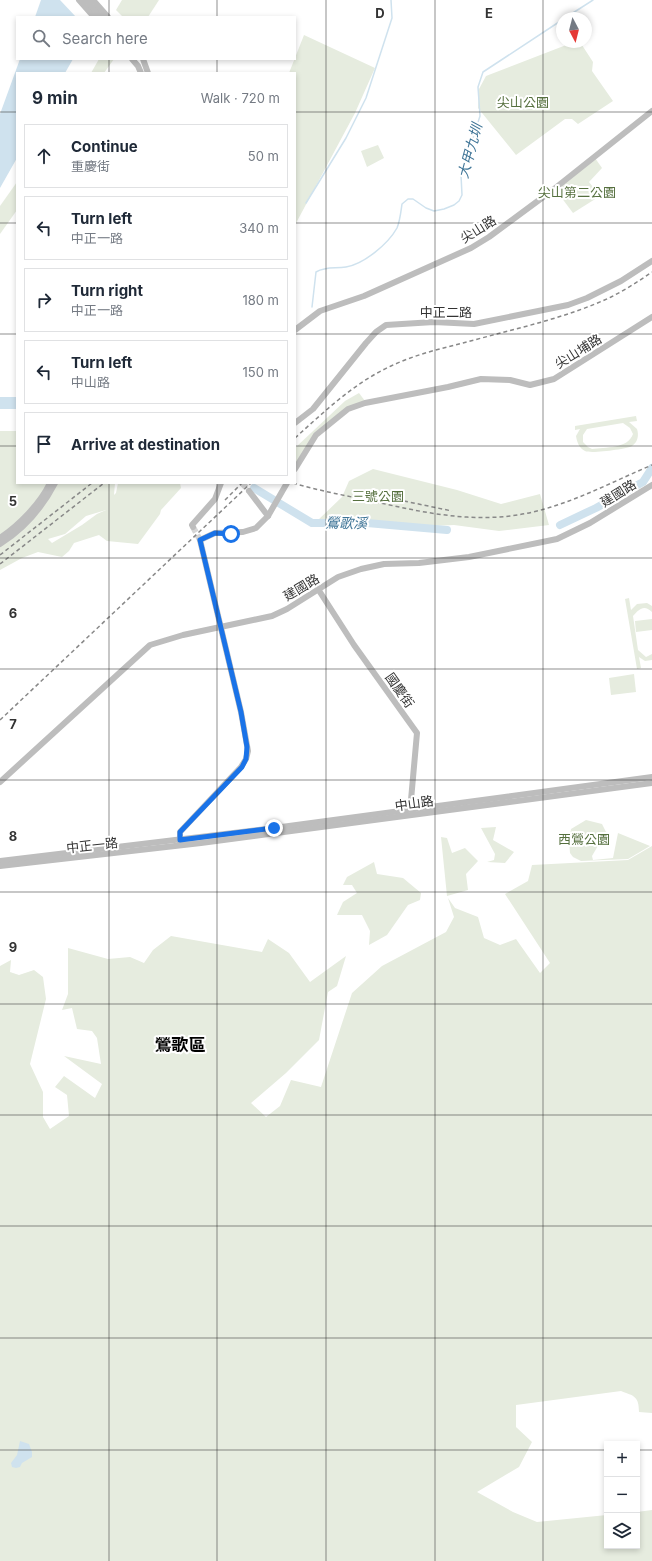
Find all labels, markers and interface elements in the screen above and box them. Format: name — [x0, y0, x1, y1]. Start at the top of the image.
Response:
text: D — [375, 5, 385, 21]
text: E — [485, 5, 493, 21]
north arrow — [556, 12, 592, 48]
search box — [16, 16, 296, 60]
icon: search — [30, 27, 52, 49]
text: Search here — [62, 29, 148, 48]
text: 9 min — [32, 88, 78, 108]
text: Walk · 720 m — [201, 90, 280, 106]
park label: 尖山公園 — [497, 94, 549, 110]
water label: 大甲九圳 — [454, 120, 485, 180]
text: Continue — [71, 137, 138, 156]
icon: ahead — [33, 145, 55, 167]
text: 50 m — [248, 148, 279, 164]
text: 重慶街 — [71, 158, 110, 174]
park label: 尖山第二公園 — [538, 184, 616, 200]
text: Turn left — [71, 209, 132, 228]
street label: 尖山路 — [457, 212, 499, 246]
icon: left — [33, 217, 55, 239]
text: 340 m — [239, 220, 279, 236]
text: 中正一路 — [71, 230, 123, 246]
text: Turn right — [71, 281, 143, 300]
icon: right — [33, 289, 55, 311]
text: 180 m — [242, 292, 279, 308]
text: 中正一路 — [71, 302, 123, 318]
street label: 中正二路 — [420, 304, 472, 320]
street label: 尖山埔路 — [552, 330, 604, 372]
text: Turn left — [71, 353, 132, 372]
icon: left — [33, 361, 55, 383]
text: 150 m — [243, 364, 279, 380]
text: 中山路 — [71, 374, 110, 390]
icon: arrive — [33, 433, 55, 455]
text: Arrive at destination — [71, 435, 220, 454]
street label: 建國路 — [597, 476, 639, 510]
park label: 三號公園 — [352, 488, 404, 504]
text: 5 — [9, 493, 17, 509]
water label: 鶯歌溪 — [325, 514, 369, 531]
route start — [222, 525, 240, 543]
street label: 建國路 — [280, 570, 322, 604]
text: 6 — [9, 605, 17, 621]
street label: 國慶街 — [382, 669, 418, 711]
text: 7 — [9, 716, 17, 732]
street label: 中山路 — [394, 792, 434, 814]
route end — [265, 819, 283, 837]
text: 8 — [9, 828, 17, 844]
park label: 西鶯公園 — [558, 831, 610, 847]
street label: 中正一路 — [65, 834, 119, 856]
text: 9 — [9, 939, 17, 955]
district label: 鶯歌區 — [155, 1035, 206, 1055]
map controls — [604, 1441, 640, 1549]
button: + — [604, 1441, 640, 1477]
button: − — [604, 1477, 640, 1513]
button: layers — [604, 1513, 640, 1549]

